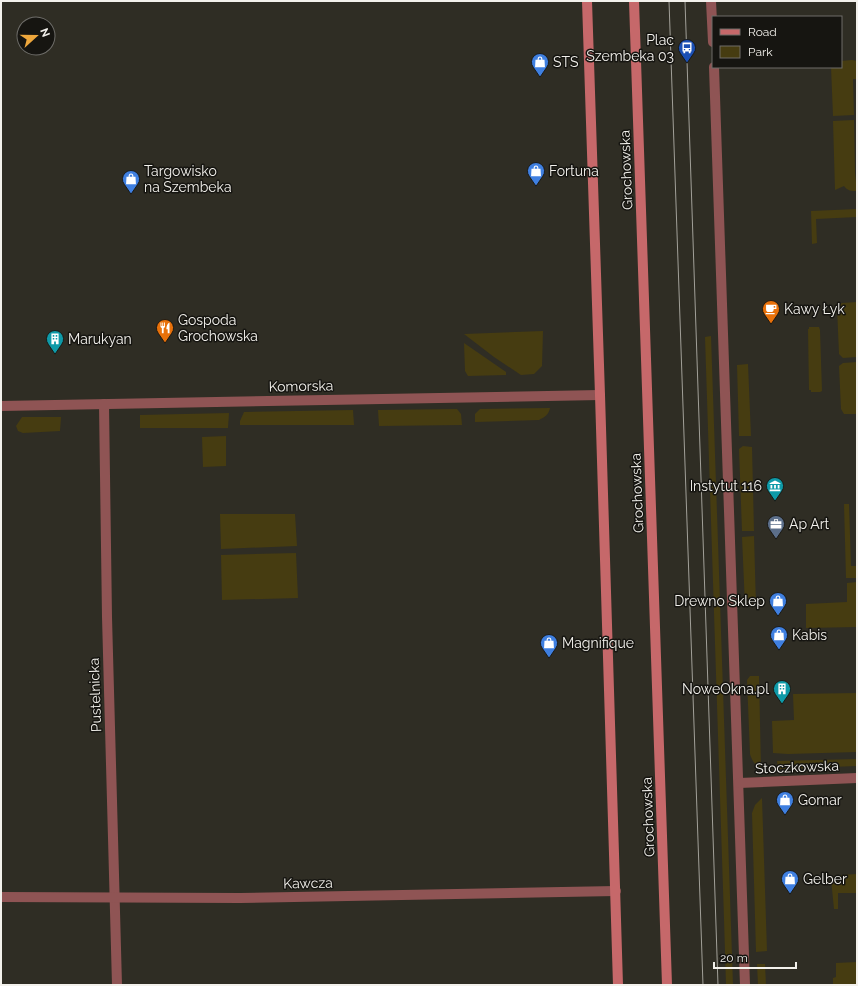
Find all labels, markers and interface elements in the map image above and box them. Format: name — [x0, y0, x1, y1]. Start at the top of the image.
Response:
north arrow — [16, 16, 56, 56]
legend — [712, 16, 842, 68]
text: Road — [748, 25, 777, 39]
text: N — [37, 26, 52, 39]
place label: Plac Szembeka 03 — [586, 32, 674, 64]
bus stop icon: Plac Szembeka 03 — [677, 38, 697, 63]
text: Park — [748, 45, 773, 59]
shop icon: STS — [530, 52, 550, 77]
place label: STS — [553, 54, 579, 70]
street label: Grochowska — [617, 130, 635, 210]
shop icon: Fortuna — [526, 161, 546, 186]
place label: Targowisko na Szembeka — [144, 163, 232, 195]
place label: Fortuna — [549, 163, 599, 179]
shop icon: Targowisko na Szembeka — [121, 169, 141, 194]
cafe icon: Kawy Łyk — [761, 299, 781, 324]
place label: Kawy Łyk — [784, 301, 845, 317]
place label: Gospoda Grochowska — [178, 312, 258, 344]
restaurant icon: Gospoda Grochowska — [155, 318, 175, 343]
building icon: Marukyan — [45, 329, 65, 354]
place label: Marukyan — [68, 331, 132, 347]
street label: Komorska — [268, 377, 334, 395]
street label: Grochowska — [628, 453, 646, 533]
museum icon: Instytut 116 — [765, 476, 785, 501]
place label: Instytut 116 — [690, 478, 762, 494]
office icon: Ap Art — [766, 514, 786, 539]
place label: Ap Art — [789, 516, 830, 532]
shop icon: Drewno Sklep — [768, 591, 788, 616]
place label: Drewno Sklep — [674, 593, 765, 609]
shop icon: Kabis — [769, 625, 789, 650]
place label: Kabis — [792, 627, 827, 643]
shop icon: Magnifique — [539, 633, 559, 658]
place label: Magnifique — [562, 635, 634, 651]
street label: Pustelnicka — [86, 658, 104, 732]
building icon: NoweOkna.pl — [772, 679, 792, 704]
place label: NoweOkna.pl — [682, 681, 769, 697]
street label: Stoczkowska — [755, 758, 839, 776]
street label: Grochowska — [639, 777, 657, 857]
shop icon: Gomar — [775, 790, 795, 815]
place label: Gomar — [798, 792, 842, 808]
shop icon: Gelber — [780, 869, 800, 894]
place label: Gelber — [803, 871, 847, 887]
street label: Kawcza — [283, 875, 333, 891]
scale bar — [714, 944, 796, 970]
text: 20 m — [720, 951, 748, 965]

